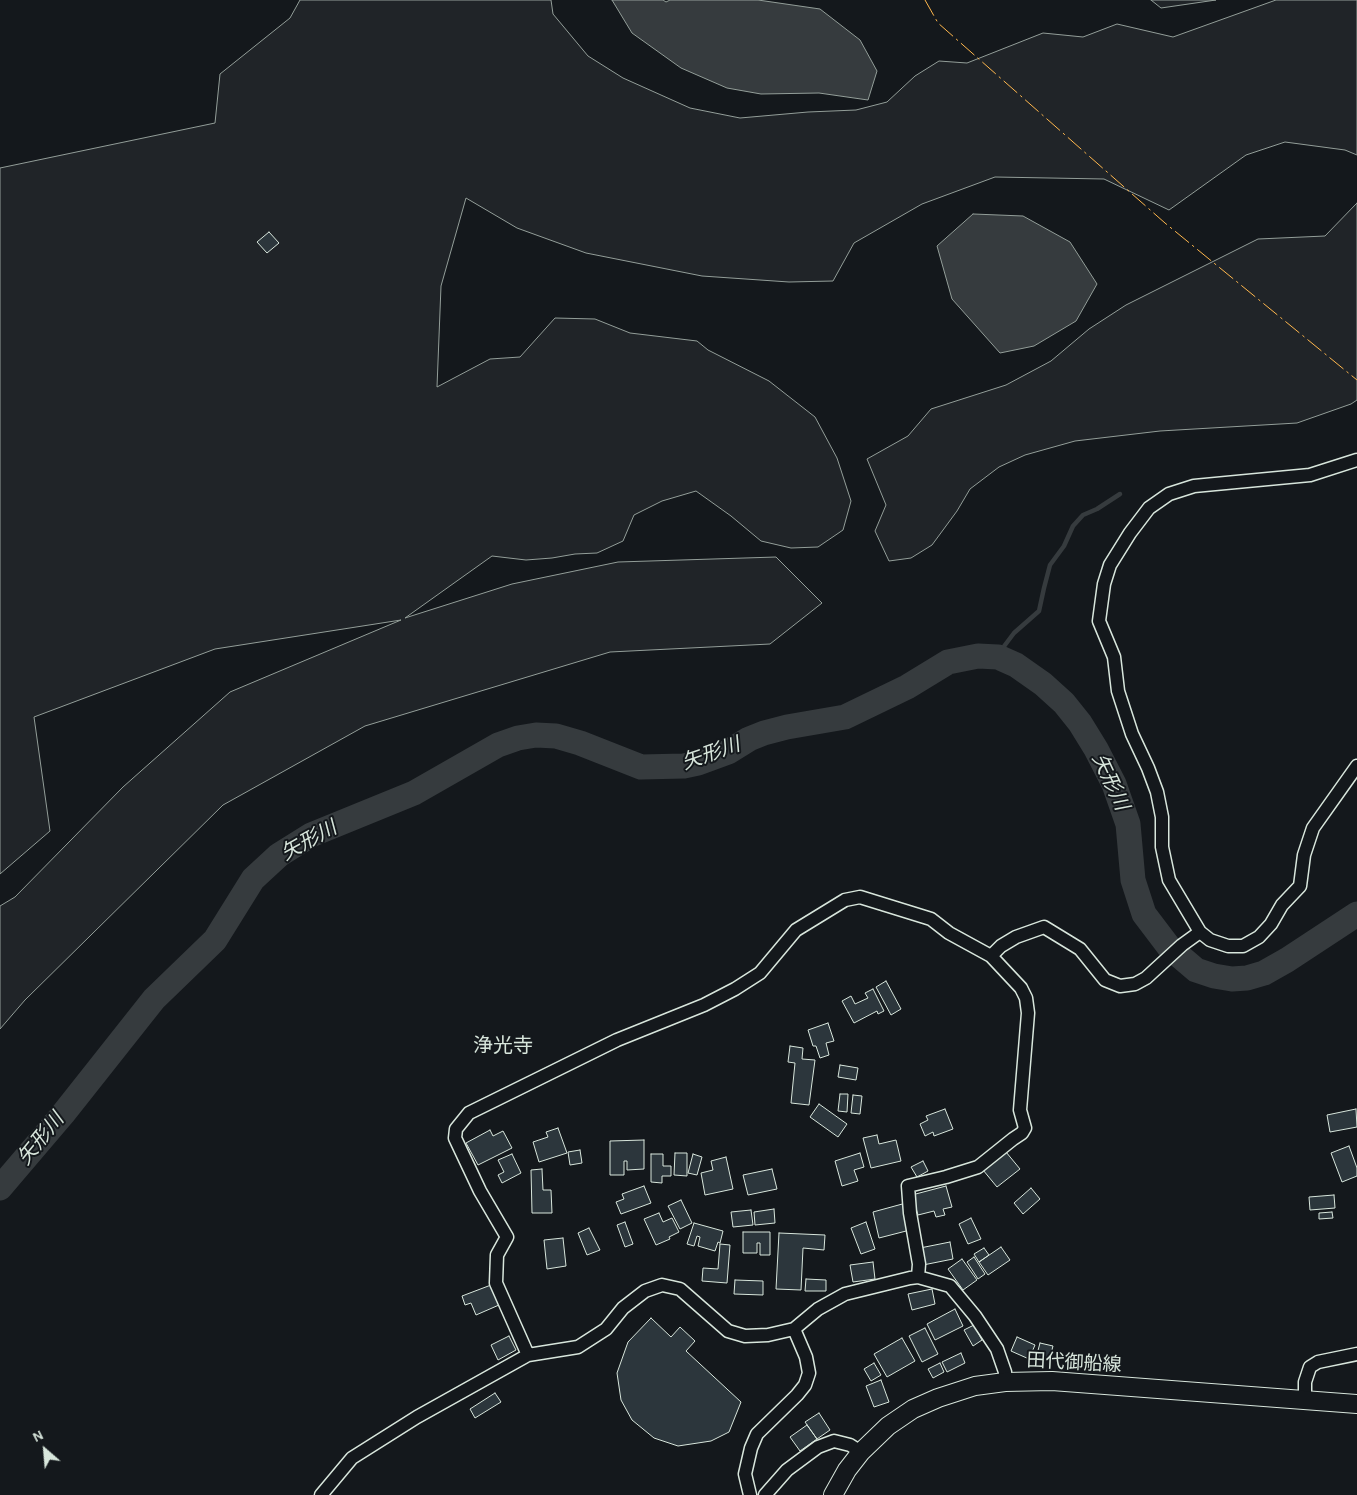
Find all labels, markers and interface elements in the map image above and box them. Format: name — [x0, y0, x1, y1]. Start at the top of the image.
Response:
water label: 矢形川 — [679, 733, 743, 775]
water label: 矢形川 — [1086, 750, 1134, 814]
water label: 矢形川 — [277, 816, 341, 866]
district label: 浄光寺 — [473, 1034, 533, 1058]
water label: 矢形川 — [13, 1108, 69, 1170]
street label: 田代御船線 — [1026, 1349, 1122, 1377]
north arrow — [20, 1425, 70, 1475]
text: N — [30, 1426, 46, 1446]

